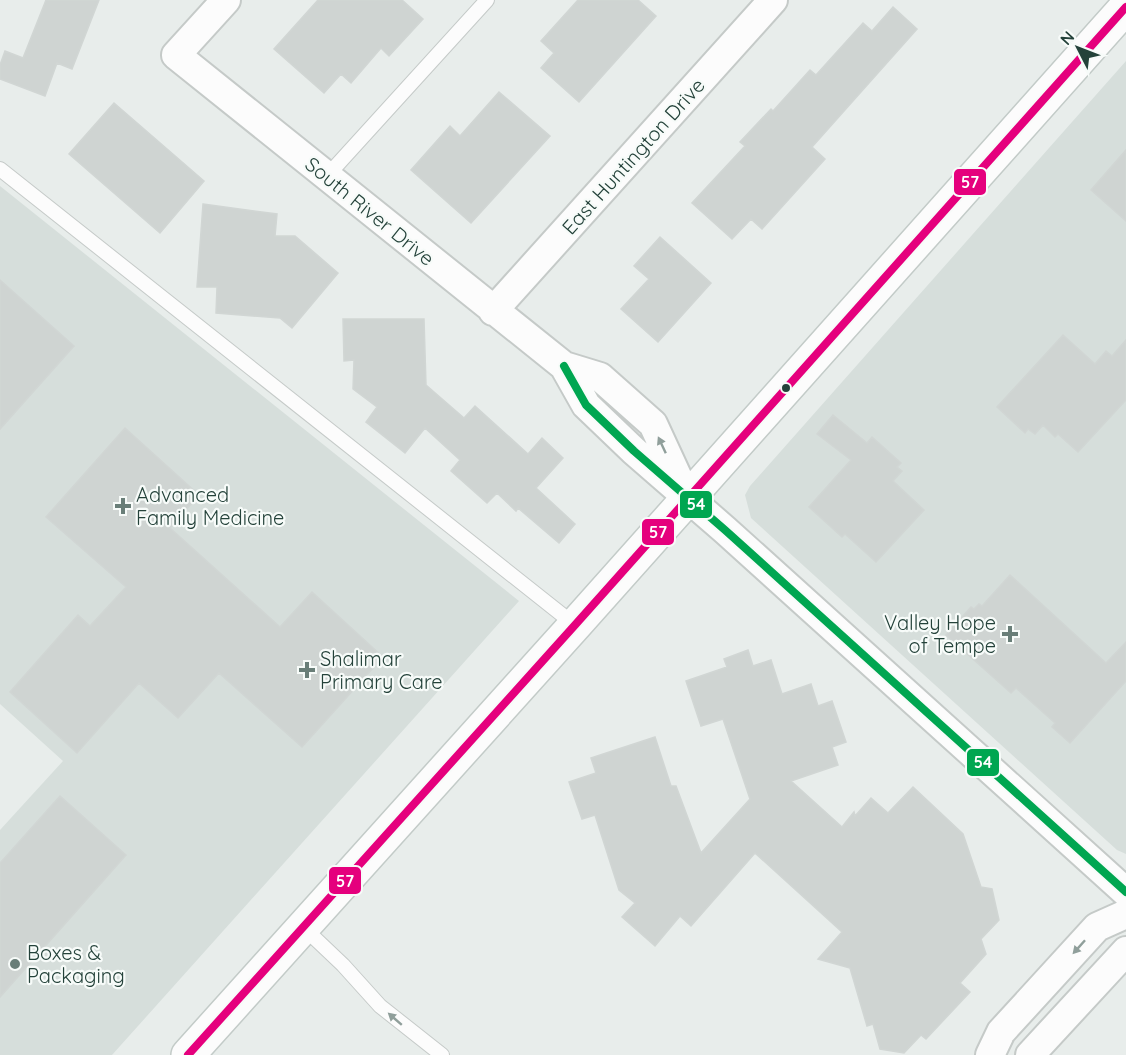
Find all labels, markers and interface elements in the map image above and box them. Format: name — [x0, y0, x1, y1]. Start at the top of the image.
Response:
north arrow — [1048, 18, 1108, 78]
text: N — [1055, 27, 1078, 49]
street label: East Huntington Drive — [556, 73, 710, 239]
street label: South River Drive — [300, 151, 440, 271]
line badge: 57 — [953, 168, 987, 196]
text: 57 — [961, 172, 979, 192]
unlabelled marker — [780, 382, 792, 394]
one-way arrow — [658, 436, 667, 453]
place label: Advanced Family Medicine — [136, 482, 284, 530]
line badge: 54 — [679, 490, 713, 519]
text: 54 — [687, 494, 706, 514]
marker: Advanced Family Medicine — [114, 497, 132, 515]
line badge: 57 — [641, 518, 675, 546]
text: 57 — [649, 522, 667, 542]
place label: Valley Hope of Tempe — [884, 610, 996, 658]
marker: Valley Hope of Tempe — [1001, 625, 1019, 643]
place label: Shalimar Primary Care — [320, 646, 443, 694]
marker: Shalimar Primary Care — [298, 661, 316, 679]
line badge: 54 — [966, 748, 1000, 777]
text: 54 — [974, 752, 993, 772]
line badge: 57 — [328, 866, 362, 895]
text: 57 — [336, 871, 354, 891]
one-way arrow — [1072, 939, 1086, 954]
place label: Boxes & Packaging — [27, 940, 125, 988]
marker: Boxes & Packaging — [8, 957, 22, 971]
one-way arrow — [388, 1013, 403, 1026]

